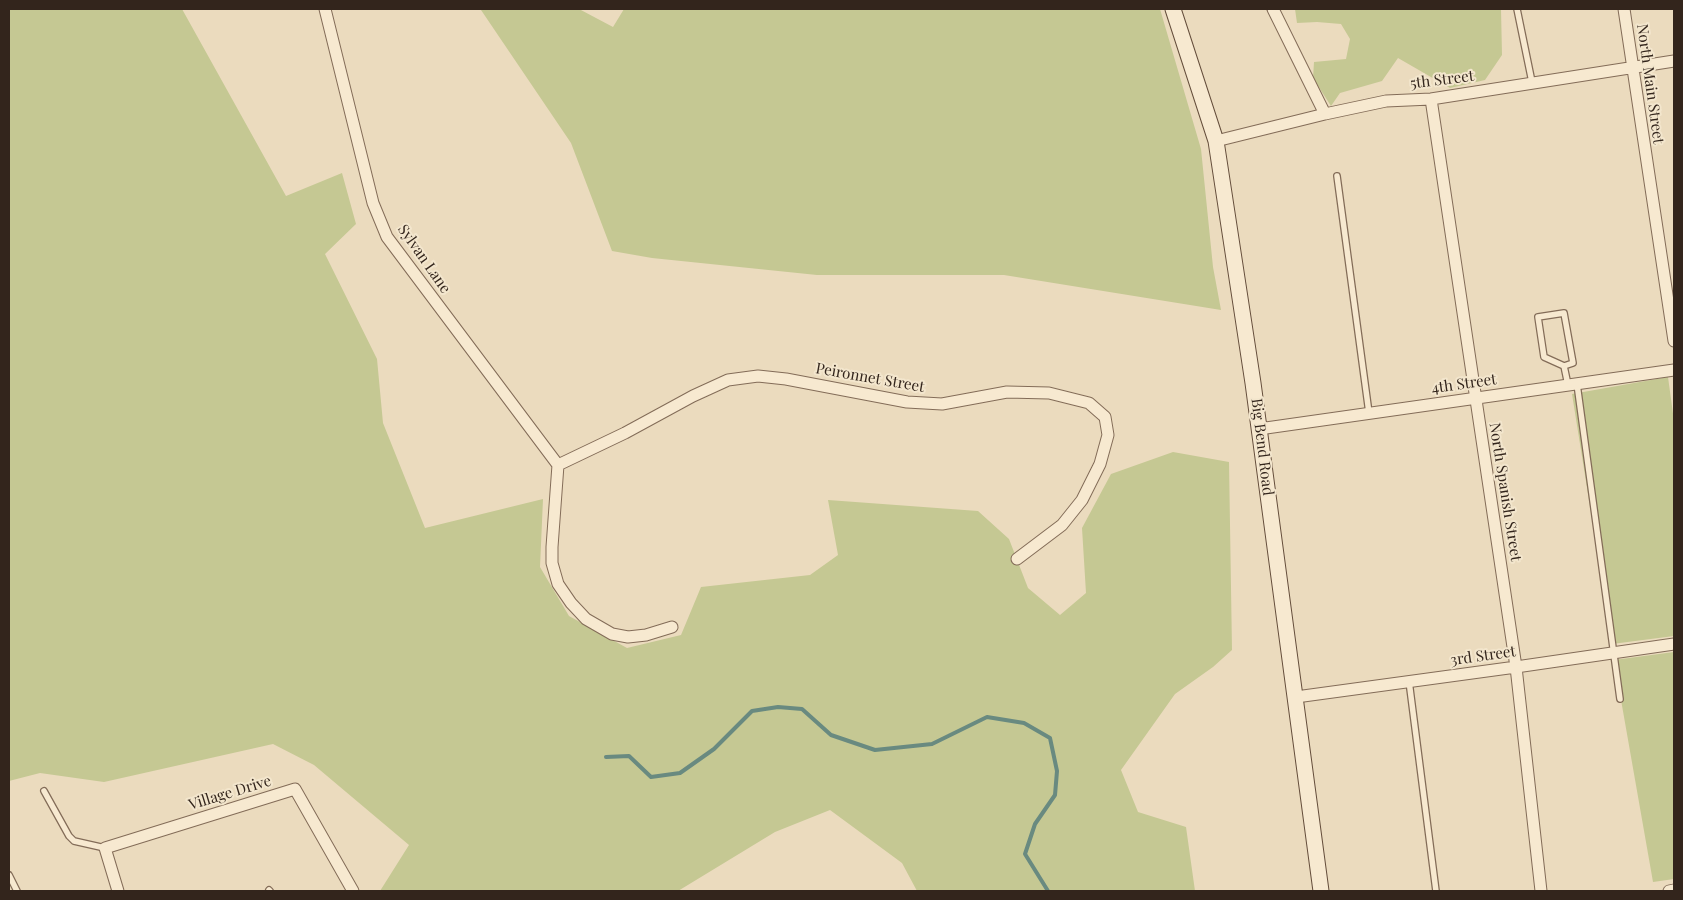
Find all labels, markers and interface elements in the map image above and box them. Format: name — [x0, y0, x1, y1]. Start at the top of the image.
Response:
street label: North Main Street — [1633, 23, 1667, 145]
street label: 5th Street — [1409, 67, 1475, 93]
street label: Sylvan Lane — [394, 221, 454, 297]
street label: Peironnet Street — [814, 360, 926, 396]
street label: 4th Street — [1430, 371, 1498, 397]
street label: Big Bend Road — [1247, 397, 1277, 497]
street label: North Spanish Street — [1485, 421, 1525, 563]
street label: 3rd Street — [1449, 643, 1517, 669]
street label: Village Drive — [187, 772, 273, 814]

